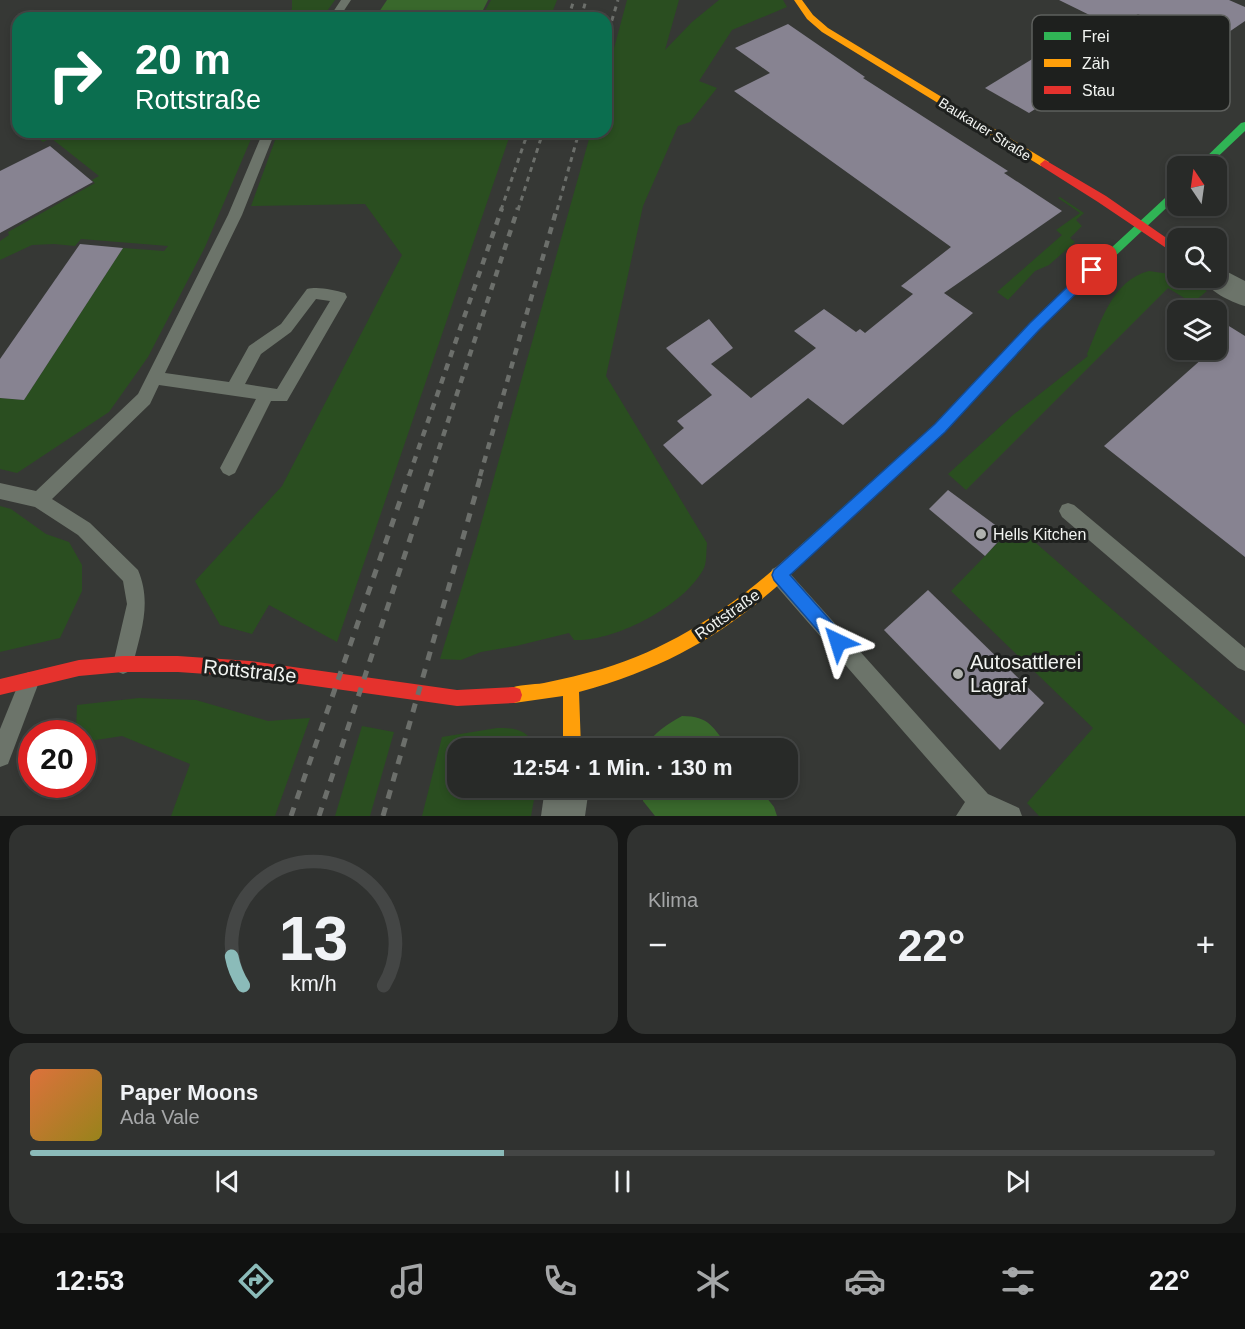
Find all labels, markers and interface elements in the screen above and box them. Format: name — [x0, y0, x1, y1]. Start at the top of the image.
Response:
legend — [1032, 15, 1230, 111]
text: Frei — [1082, 28, 1110, 45]
icon: right — [36, 36, 114, 114]
text: 20 m — [135, 36, 231, 83]
text: Zäh — [1082, 55, 1110, 72]
text: Stau — [1082, 82, 1115, 99]
text: Rottstraße — [135, 85, 261, 115]
street label: Baukauer Straße — [936, 94, 1034, 164]
north arrow — [1167, 156, 1227, 216]
map controls — [1167, 156, 1227, 360]
button: search — [1167, 228, 1227, 288]
pin — [1066, 244, 1117, 295]
icon: arrive — [1075, 253, 1108, 286]
button: layers — [1167, 300, 1227, 360]
place label: Hells Kitchen — [993, 526, 1086, 543]
marker: Hells Kitchen — [974, 527, 988, 541]
street label: Rottstraße — [692, 586, 763, 643]
position arrow — [806, 610, 870, 674]
place label: Autosattlerei Lagraf — [970, 651, 1081, 696]
street label: Rottstraße — [202, 655, 298, 687]
marker: Autosattlerei Lagraf — [951, 667, 965, 681]
speed limit sign: 20 — [18, 720, 96, 798]
text: 12:54 · 1 Min. · 130 m — [512, 755, 733, 780]
text: Klima — [648, 889, 698, 911]
text: 13 — [279, 904, 348, 973]
text: 22° — [897, 920, 966, 971]
text: − — [648, 926, 667, 963]
text: + — [1196, 926, 1215, 963]
text: km/h — [290, 973, 337, 997]
text: Paper Moons — [120, 1080, 258, 1105]
text: Ada Vale — [120, 1106, 200, 1128]
icon: previous — [211, 1165, 244, 1198]
icon: pause — [606, 1165, 639, 1198]
icon: next — [1001, 1165, 1034, 1198]
icon: directions — [235, 1260, 277, 1302]
icon: music — [387, 1260, 429, 1302]
icon: phone — [539, 1260, 581, 1302]
icon: climate — [692, 1260, 734, 1302]
icon: car — [844, 1260, 886, 1302]
icon: filters — [997, 1260, 1039, 1302]
text: 12:53 — [55, 1266, 124, 1296]
text: 22° — [1149, 1266, 1190, 1296]

